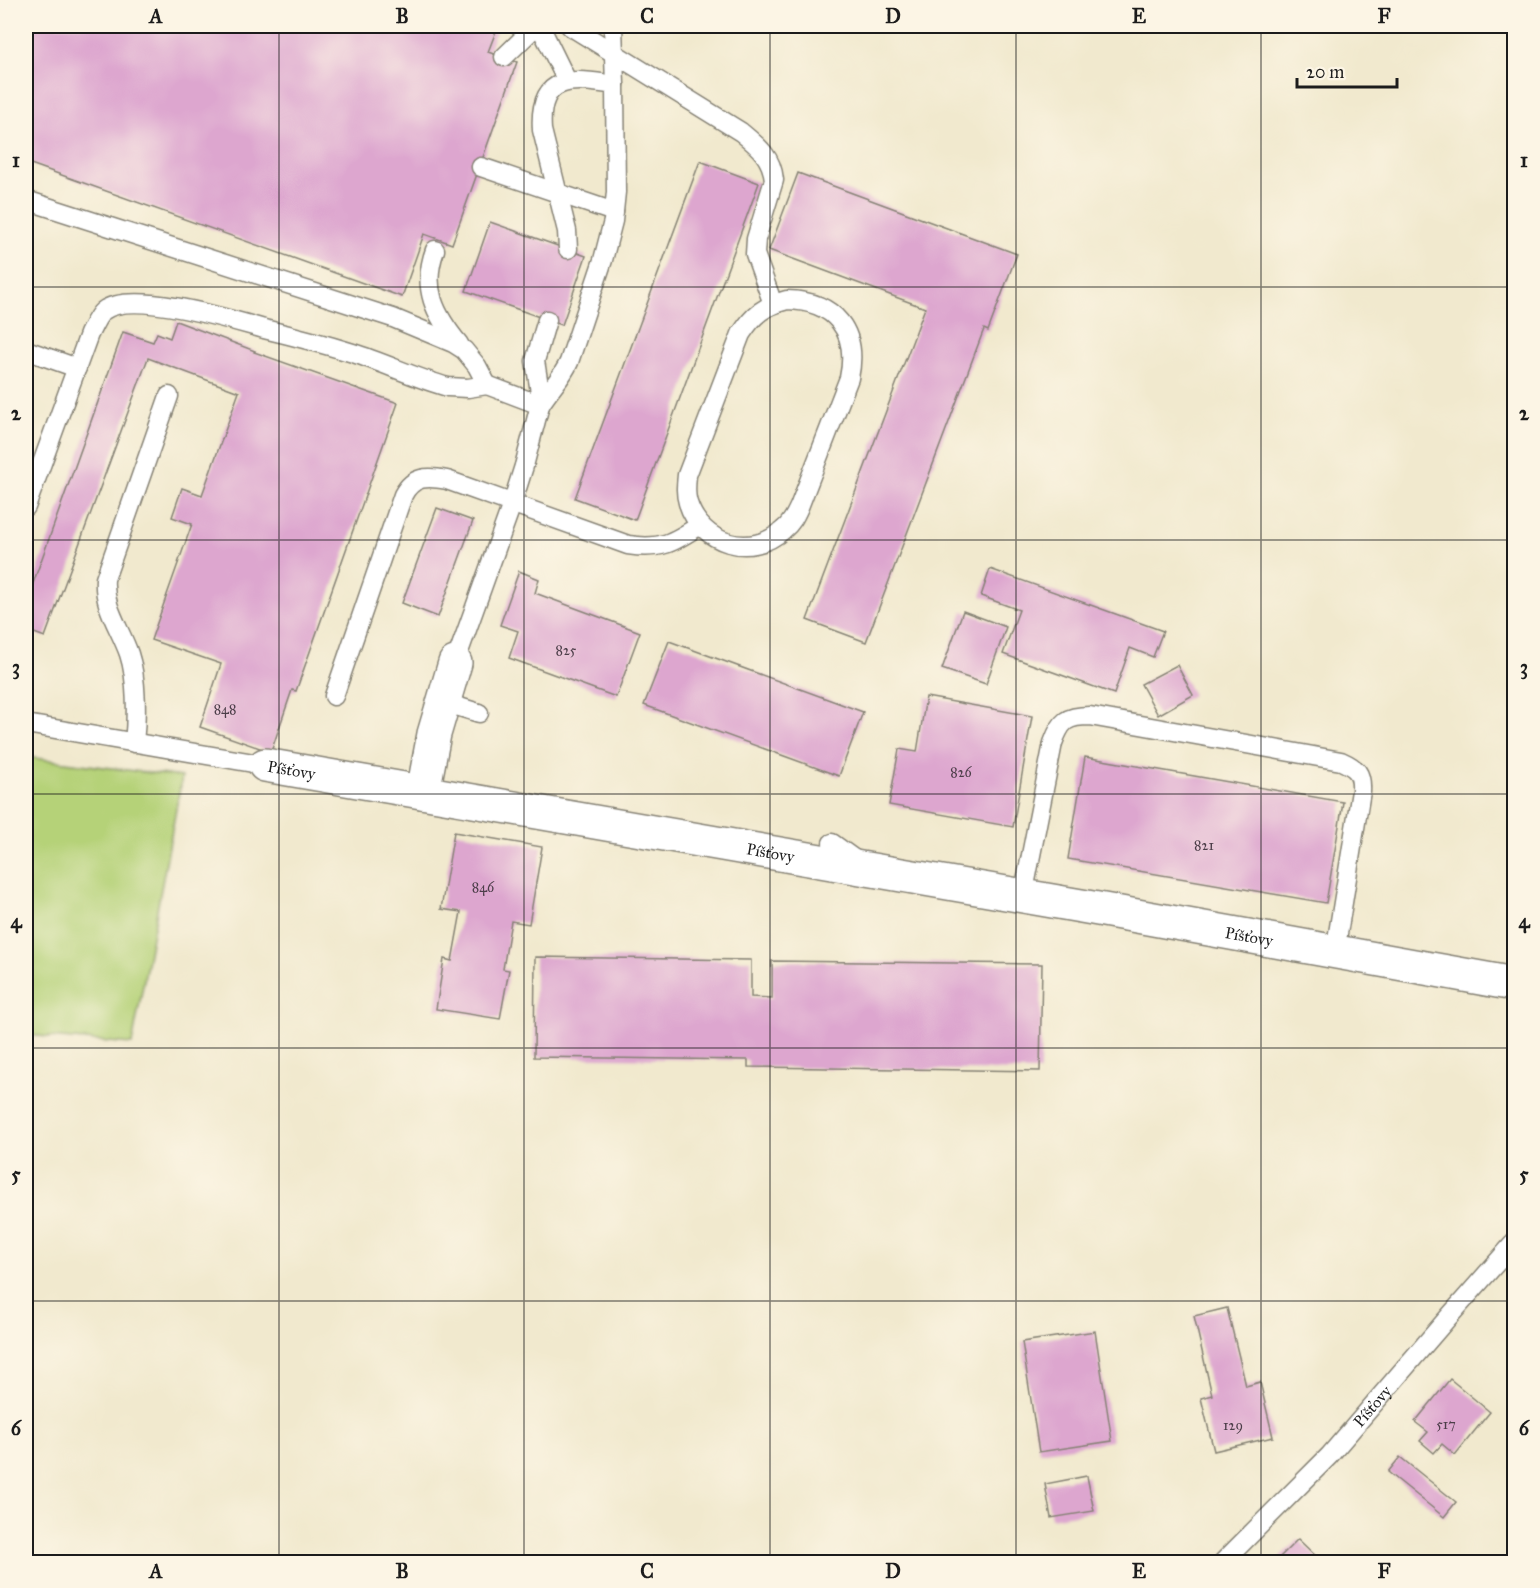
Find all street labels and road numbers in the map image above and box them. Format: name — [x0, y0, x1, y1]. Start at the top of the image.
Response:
street label: Píšťovy — [266, 756, 318, 783]
street label: Píšťovy — [745, 839, 796, 866]
street label: Píšťovy — [1224, 923, 1275, 950]
street label: Píšťovy — [1349, 1381, 1395, 1430]

